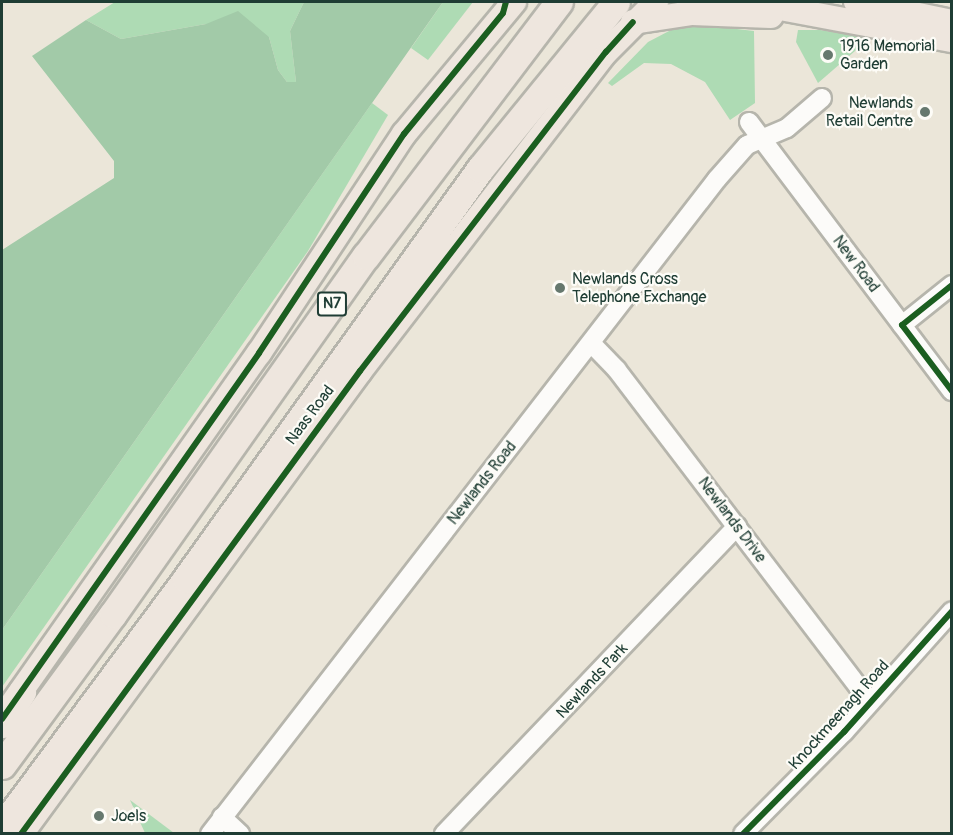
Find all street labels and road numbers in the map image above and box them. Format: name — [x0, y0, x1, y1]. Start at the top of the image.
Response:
street label: New Road — [828, 232, 884, 296]
road number: N7 — [316, 292, 348, 316]
street label: Naas Road — [281, 381, 339, 449]
street label: Newlands Road — [443, 437, 521, 529]
street label: Newlands Drive — [694, 474, 770, 566]
street label: Newlands Park — [552, 639, 632, 723]
street label: Knockmeenagh Road — [785, 656, 893, 774]

